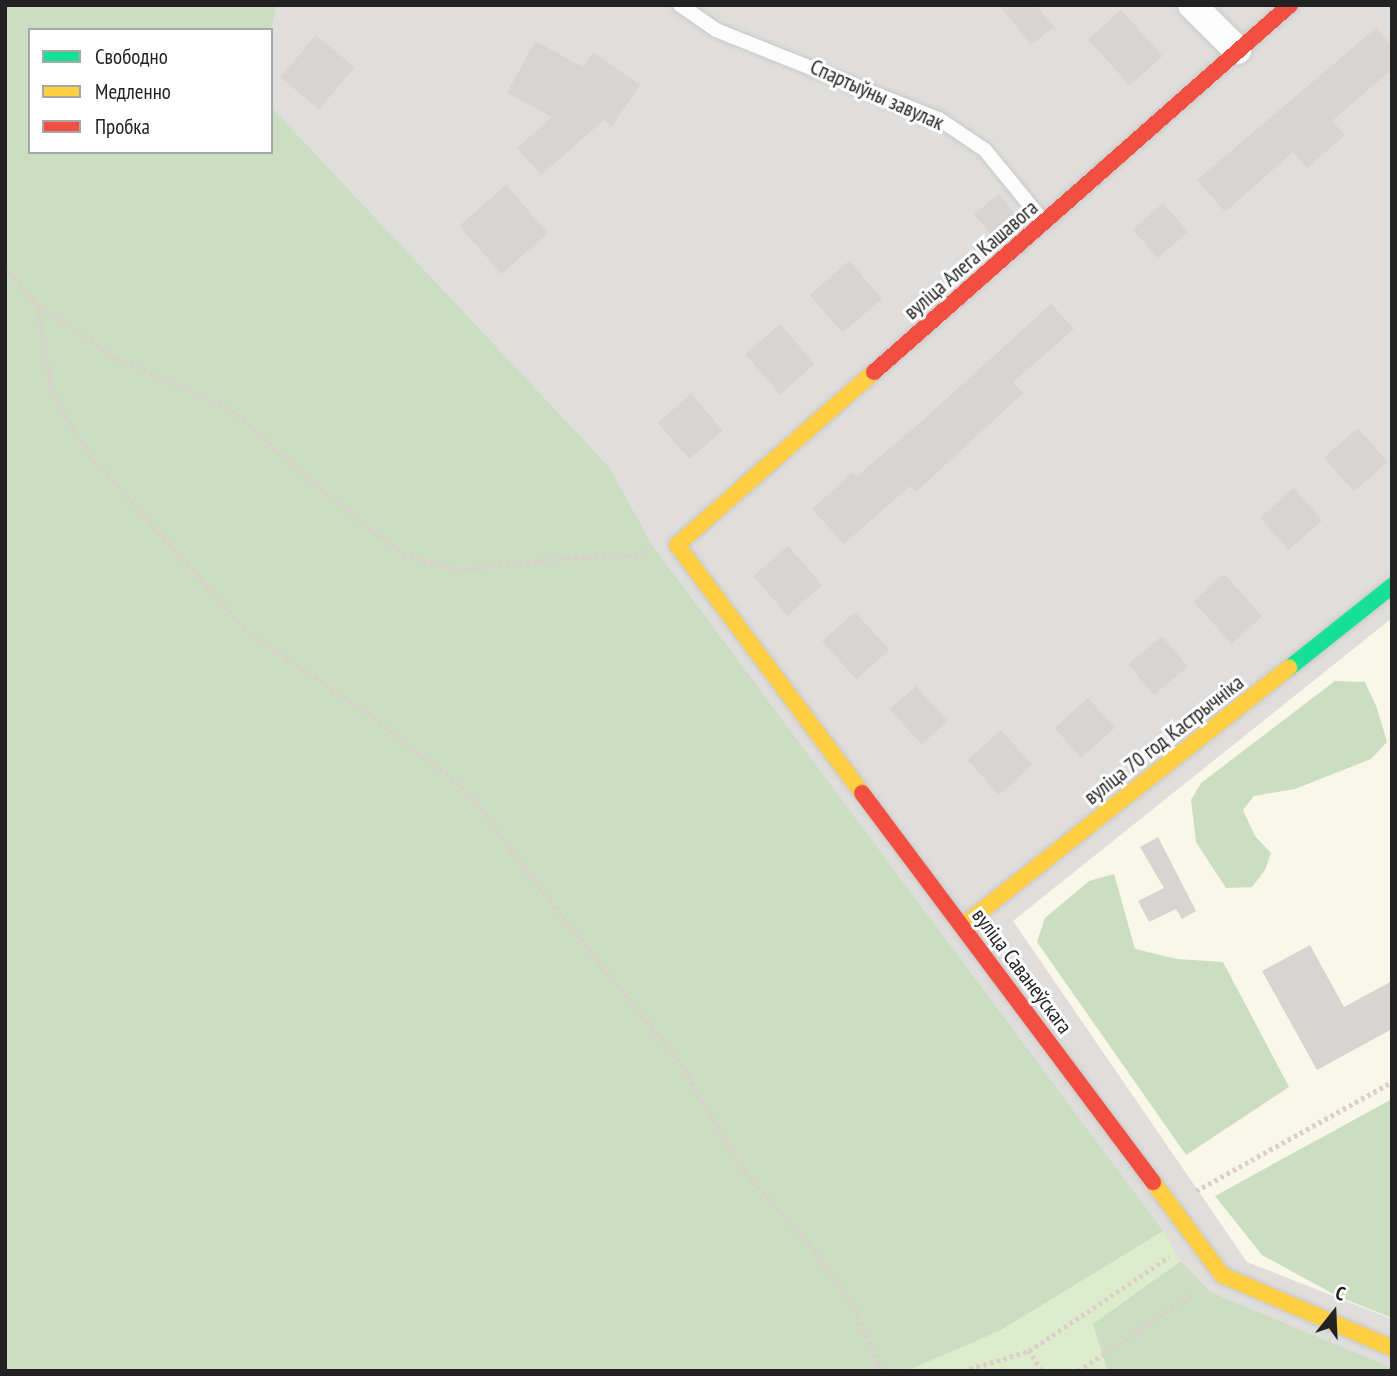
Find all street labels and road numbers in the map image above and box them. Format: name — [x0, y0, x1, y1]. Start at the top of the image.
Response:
street label: Спартыўны завулак — [806, 54, 948, 136]
street label: вуліца Алега Кашавога — [899, 195, 1043, 325]
street label: вуліца 70 год Кастрычніка — [1079, 670, 1249, 810]
street label: вуліца Саванеўскага — [967, 903, 1077, 1039]

